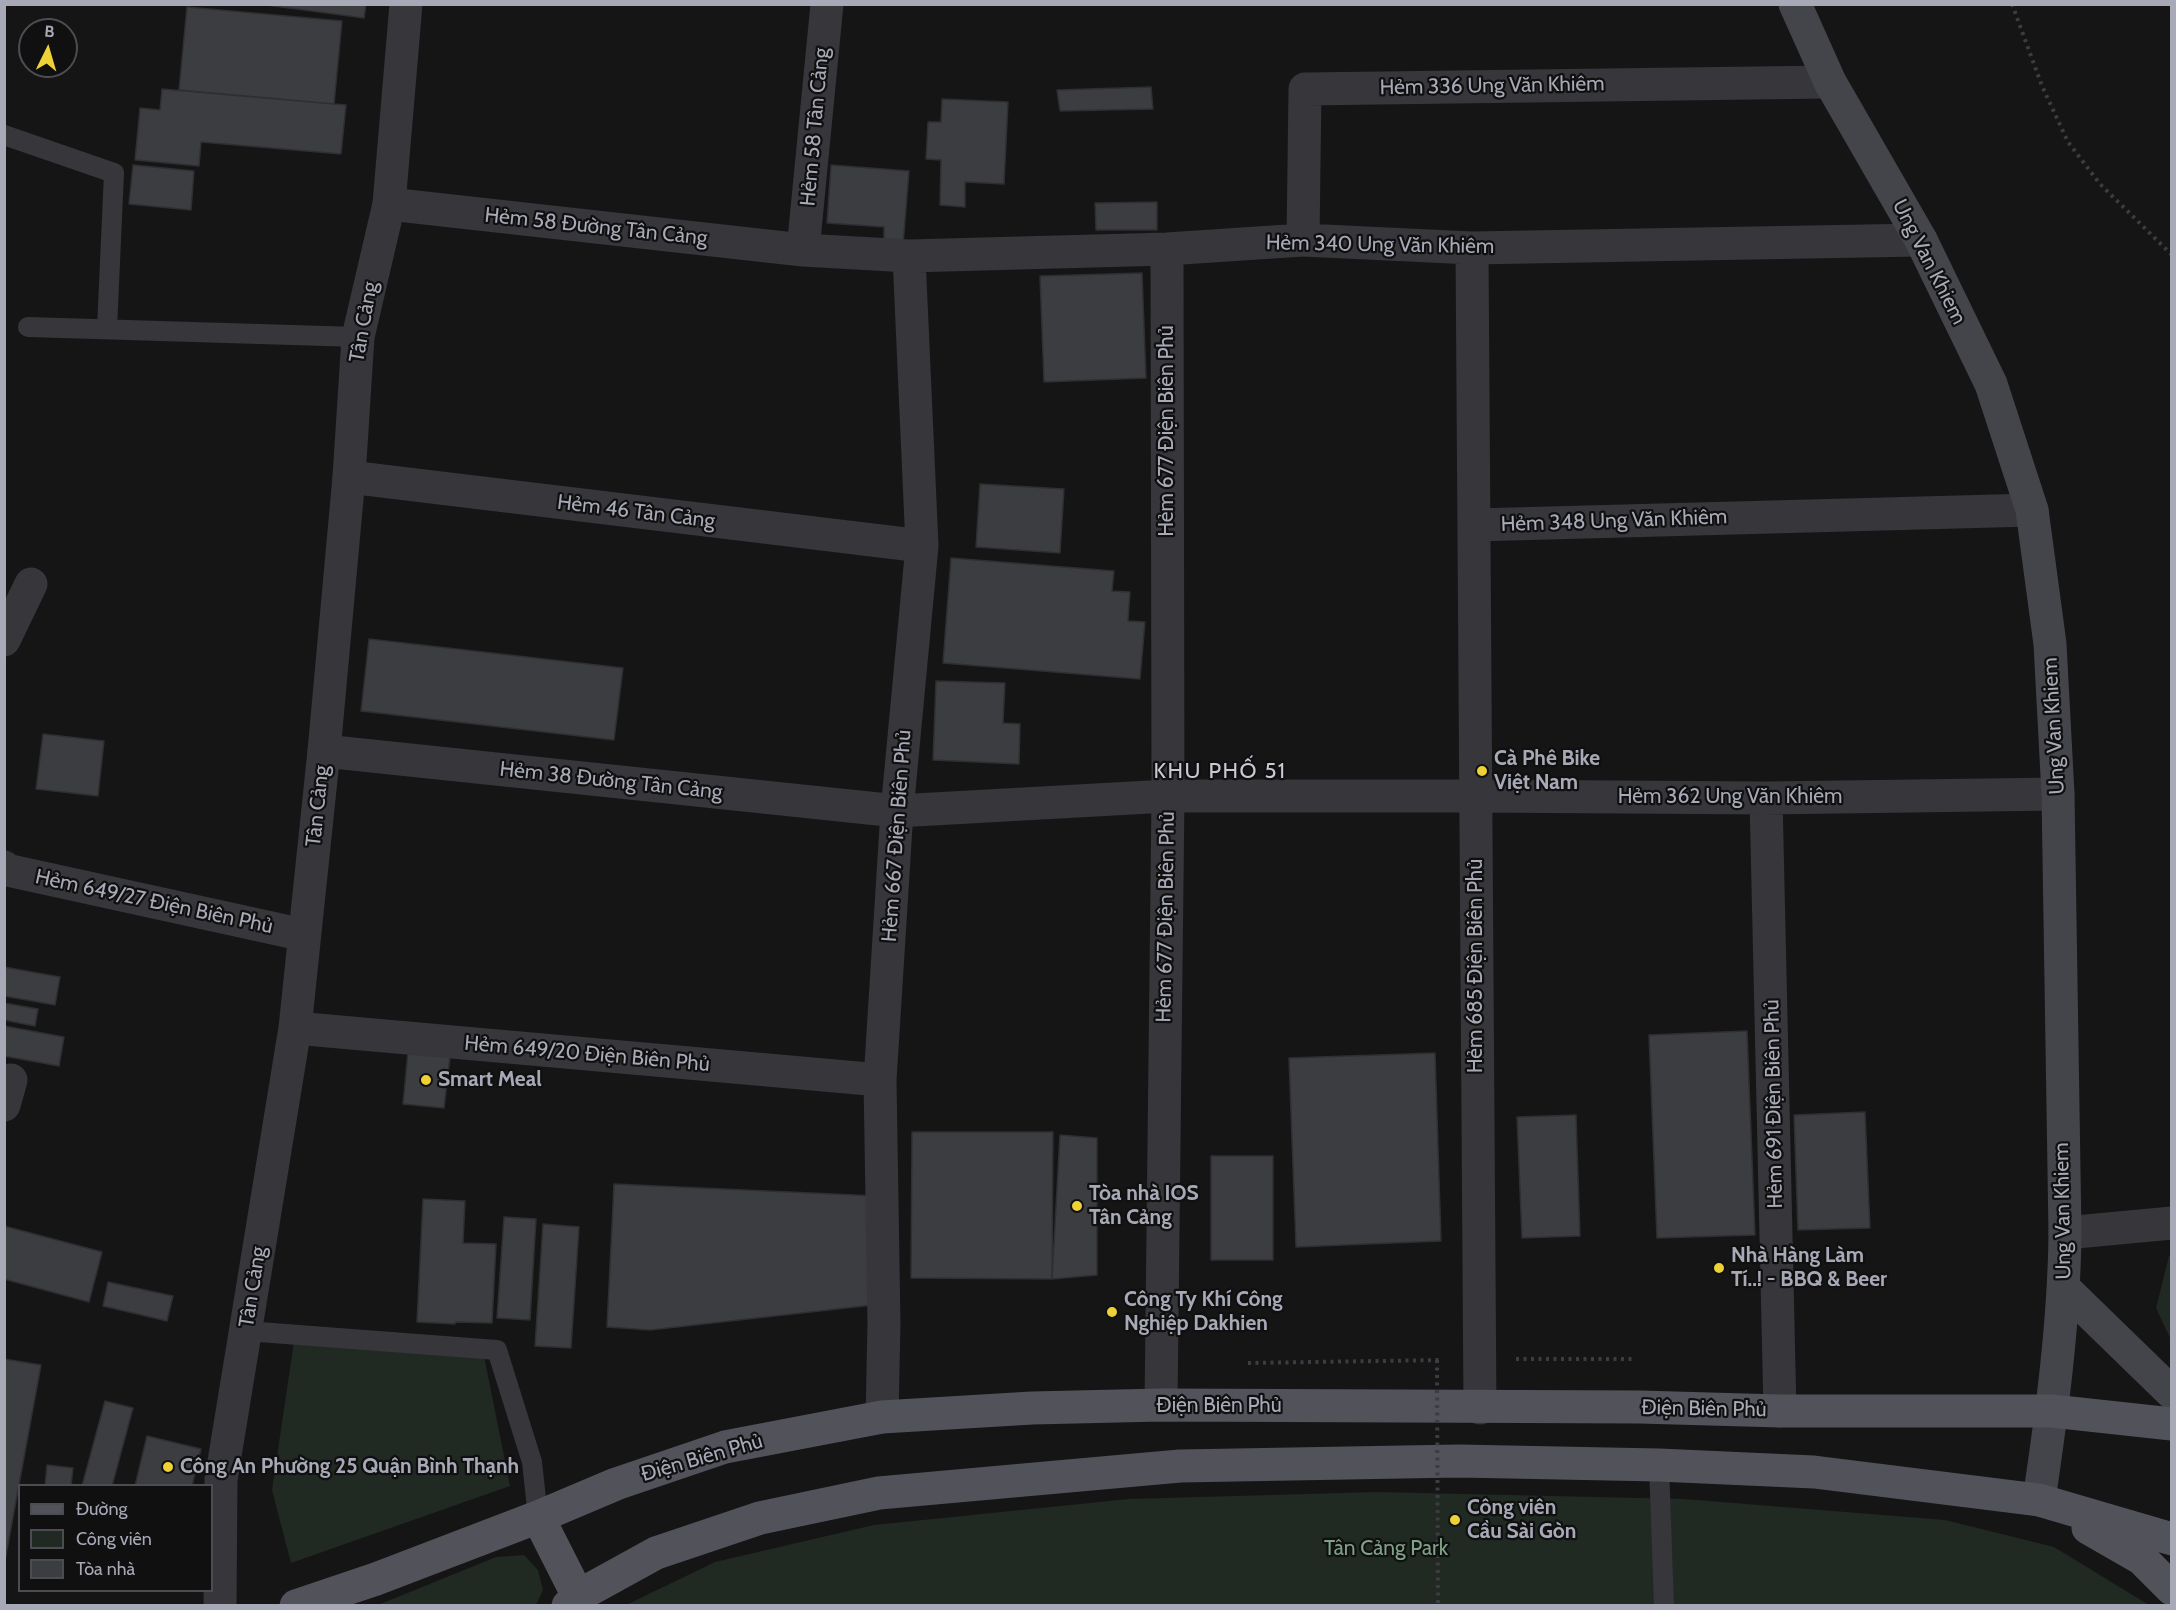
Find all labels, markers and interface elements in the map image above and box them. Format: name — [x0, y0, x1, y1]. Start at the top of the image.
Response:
north arrow — [18, 18, 78, 78]
text: B — [44, 22, 55, 41]
street label: Hẻm 58 Tân Cảng — [796, 47, 834, 207]
street label: Hẻm 336 Ung Văn Khiêm — [1379, 71, 1605, 101]
street label: Ung Van Khiem — [1887, 195, 1971, 329]
street label: Hẻm 58 Đường Tân Cảng — [483, 203, 709, 251]
street label: Hẻm 340 Ung Văn Khiêm — [1266, 230, 1494, 260]
street label: Tân Cảng — [345, 280, 383, 364]
street label: Hẻm 677 Điện Biên Phủ — [1154, 325, 1180, 537]
street label: Hẻm 46 Tân Cảng — [556, 490, 716, 534]
street label: Hẻm 348 Ung Văn Khiêm — [1500, 504, 1728, 538]
street label: Ung Van Khiem — [2038, 657, 2070, 795]
street label: Hẻm 667 Điện Biên Phủ — [877, 729, 917, 943]
place label: Cà Phê Bike Việt Nam — [1494, 746, 1600, 796]
street label: Hẻm 38 Đường Tân Cảng — [498, 757, 724, 805]
district label: KHU PHỐ 51 — [1154, 759, 1286, 785]
street label: Tân Cảng — [301, 764, 335, 848]
marker: Cà Phê Bike Việt Nam — [1475, 764, 1489, 778]
street label: Hẻm 362 Ung Văn Khiêm — [1618, 784, 1842, 810]
street label: Hẻm 677 Điện Biên Phủ — [1152, 811, 1180, 1023]
street label: Hẻm 685 Điện Biên Phủ — [1463, 859, 1489, 1073]
street label: Hẻm 649/27 Điện Biên Phủ — [33, 864, 275, 940]
street label: Hẻm 691 Điện Biên Phủ — [1760, 999, 1788, 1209]
street label: Hẻm 649/20 Điện Biên Phủ — [463, 1031, 711, 1077]
place label: Smart Meal — [438, 1067, 542, 1093]
marker: Smart Meal — [419, 1073, 433, 1087]
street label: Ung Van Khiem — [2049, 1142, 2077, 1280]
place label: Tòa nhà IOS Tân Cảng — [1089, 1181, 1199, 1231]
marker: Tòa nhà IOS Tân Cảng — [1070, 1199, 1084, 1213]
place label: Nhà Hàng Làm Tí..! - BBQ & Beer — [1731, 1243, 1887, 1293]
street label: Tân Cảng — [234, 1245, 272, 1329]
marker: Nhà Hàng Làm Tí..! - BBQ & Beer — [1712, 1261, 1726, 1275]
place label: Công Ty Khí Công Nghiệp Dakhien — [1124, 1287, 1283, 1337]
marker: Công Ty Khí Công Nghiệp Dakhien — [1105, 1305, 1119, 1319]
street label: Điện Biên Phủ — [1156, 1393, 1282, 1419]
street label: Điện Biên Phủ — [1641, 1395, 1767, 1423]
street label: Điện Biên Phủ — [638, 1429, 766, 1487]
place label: Công An Phường 25 Quận Bình Thạnh — [180, 1454, 519, 1480]
marker: Công An Phường 25 Quận Bình Thạnh — [161, 1460, 175, 1474]
legend — [18, 1484, 213, 1592]
place label: Công viên Cầu Sài Gòn — [1467, 1495, 1576, 1545]
text: Đường — [76, 1498, 127, 1520]
marker: Công viên Cầu Sài Gòn — [1448, 1513, 1462, 1527]
text: Công viên — [76, 1528, 152, 1550]
park label: Tân Cảng Park — [1324, 1536, 1448, 1562]
text: Tòa nhà — [76, 1558, 135, 1580]

